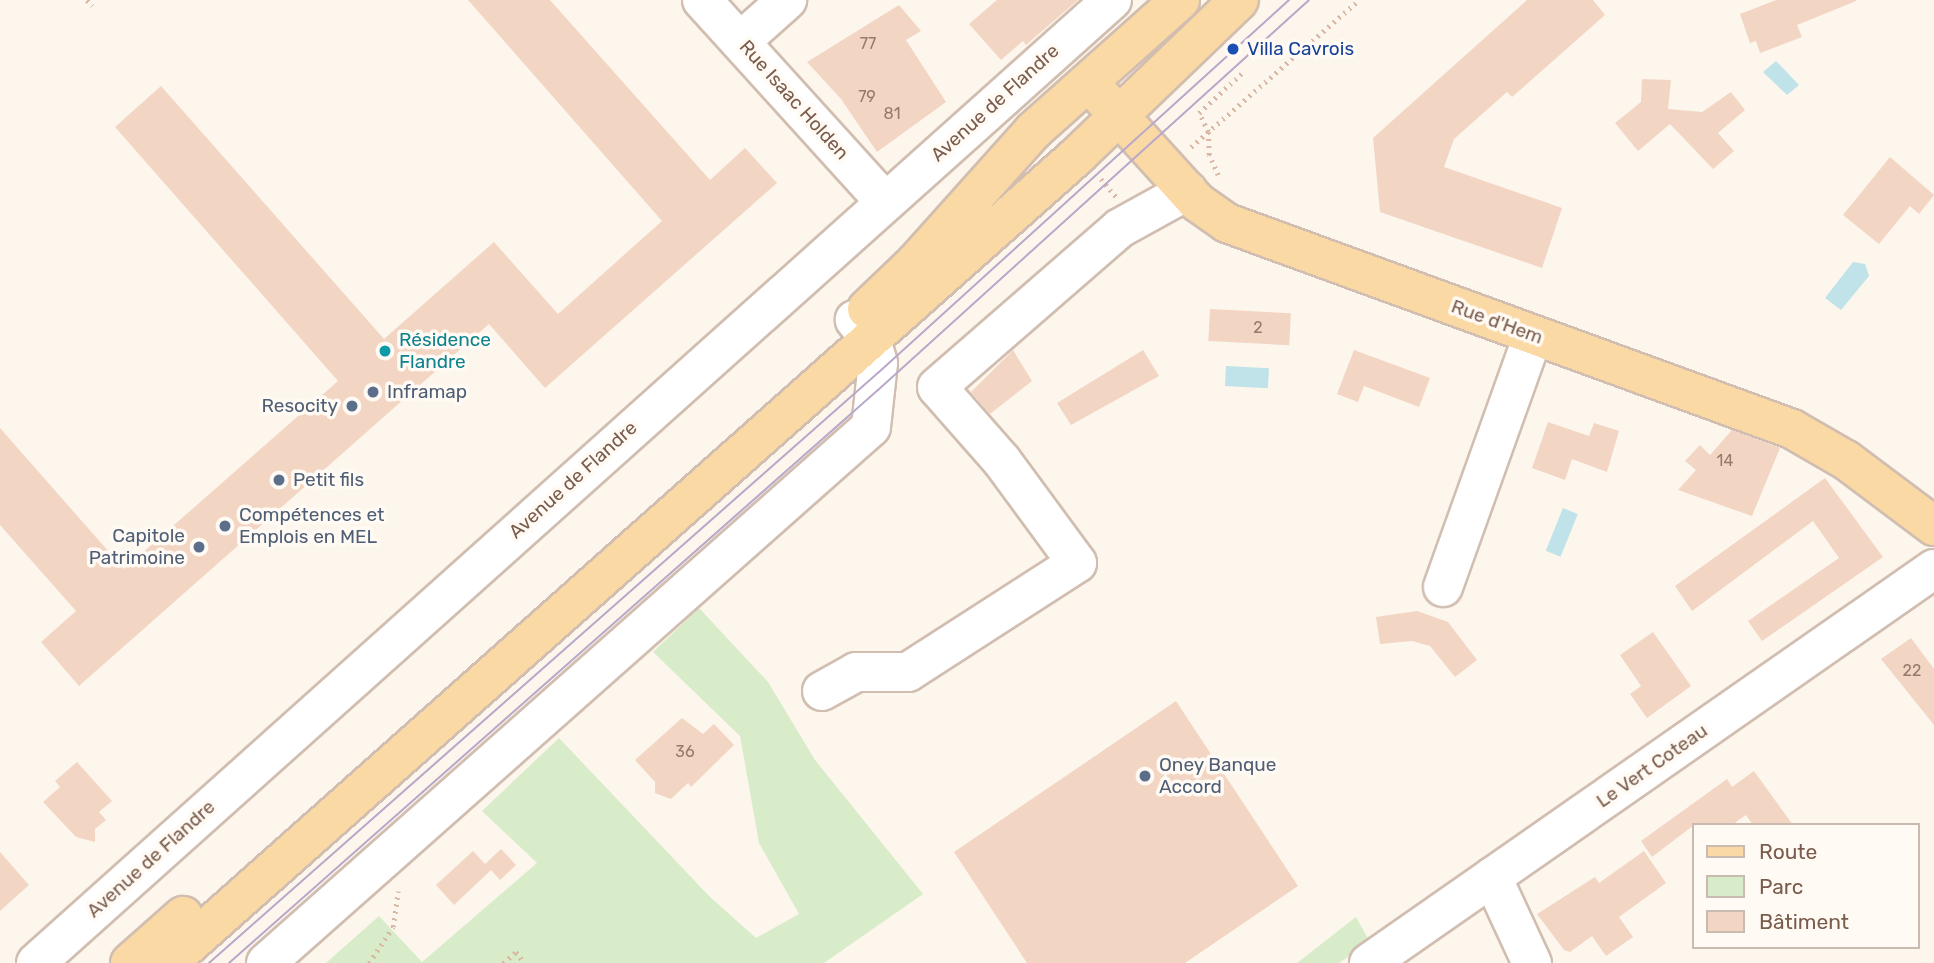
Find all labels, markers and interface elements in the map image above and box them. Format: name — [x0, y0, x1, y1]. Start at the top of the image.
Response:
house number: 77 — [860, 34, 876, 54]
street label: Rue Isaac Holden — [734, 36, 854, 164]
place label: Villa Cavrois — [1247, 38, 1354, 60]
street label: Avenue de Flandre — [926, 39, 1064, 167]
marker: Villa Cavrois — [1225, 41, 1241, 57]
house number: 79 — [858, 87, 876, 107]
house number: 81 — [883, 104, 901, 124]
street label: Rue d'Hem — [1448, 295, 1546, 349]
house number: 2 — [1253, 318, 1263, 338]
place label: Résidence Flandre — [399, 329, 491, 373]
marker: Résidence Flandre — [377, 343, 393, 359]
place label: Inframap — [387, 381, 467, 403]
marker: Inframap — [365, 384, 381, 400]
place label: Resocity — [261, 395, 338, 417]
marker: Resocity — [344, 398, 360, 414]
street label: Avenue de Flandre — [504, 416, 642, 544]
house number: 14 — [1717, 451, 1733, 471]
place label: Petit fils — [293, 469, 364, 491]
marker: Petit fils — [271, 472, 287, 488]
place label: Compétences et Emplois en MEL — [239, 504, 384, 548]
marker: Compétences et Emplois en MEL — [217, 518, 233, 534]
place label: Capitole Patrimoine — [89, 525, 185, 569]
marker: Capitole Patrimoine — [191, 539, 207, 555]
house number: 22 — [1903, 661, 1921, 681]
street label: Le Vert Coteau — [1592, 719, 1712, 813]
house number: 36 — [675, 742, 695, 762]
place label: Oney Banque Accord — [1159, 754, 1277, 798]
marker: Oney Banque Accord — [1137, 768, 1153, 784]
street label: Avenue de Flandre — [82, 795, 220, 923]
legend — [1692, 823, 1920, 949]
text: Route — [1759, 839, 1817, 864]
text: Parc — [1759, 874, 1803, 899]
text: Bâtiment — [1759, 909, 1849, 934]

